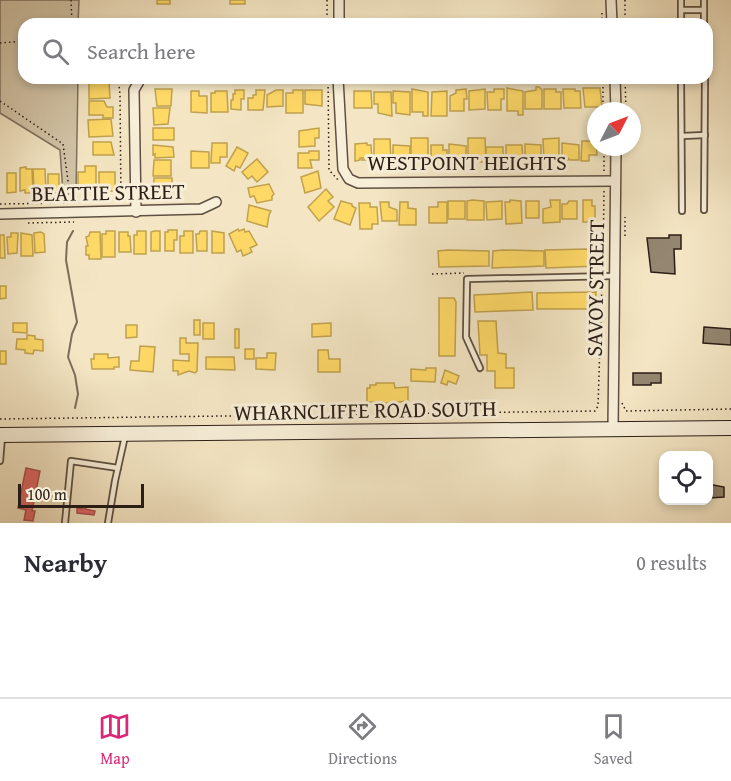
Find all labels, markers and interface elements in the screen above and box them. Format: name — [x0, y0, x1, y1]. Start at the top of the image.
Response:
search box — [18, 18, 713, 84]
icon: search — [39, 35, 72, 68]
text: Search here — [87, 35, 196, 67]
north arrow — [587, 102, 641, 156]
street label: WESTPOINT HEIGHTS — [367, 146, 567, 178]
street label: BEATTIE STREET — [31, 175, 185, 209]
street label: SAVOY STREET — [578, 219, 612, 357]
street label: WHARNCLIFFE ROAD SOUTH — [233, 392, 497, 428]
map controls — [659, 451, 713, 505]
button: locate — [659, 451, 713, 505]
scale bar — [18, 481, 144, 508]
text: 100 m — [27, 482, 67, 506]
text: Nearby — [24, 543, 107, 582]
text: 0 results — [636, 548, 707, 577]
tab: Map — [98, 710, 131, 770]
tab: Directions — [328, 710, 397, 770]
tab: Saved — [594, 710, 633, 770]

